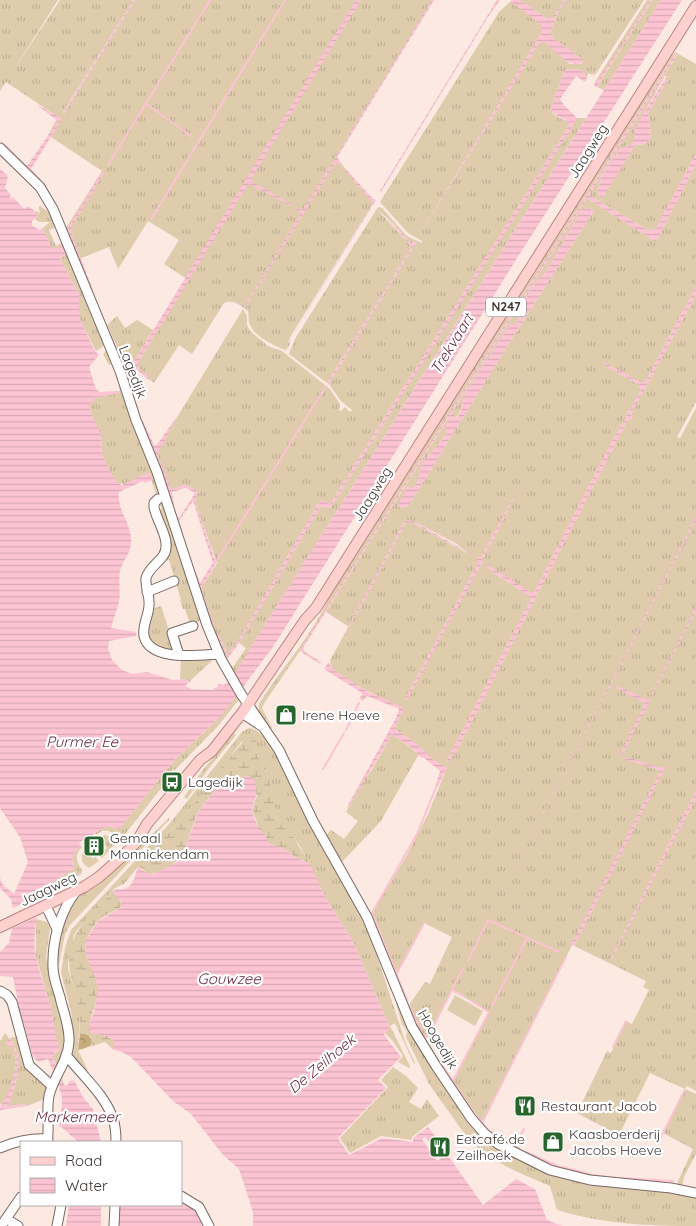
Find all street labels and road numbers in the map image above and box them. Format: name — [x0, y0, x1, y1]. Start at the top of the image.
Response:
street label: Jaagweg — [564, 120, 612, 182]
road number: N247 — [486, 298, 526, 316]
street label: Lagedijk — [115, 343, 151, 401]
street label: Jaagweg — [348, 463, 396, 525]
street label: Jaagweg — [17, 868, 79, 910]
street label: Hoogedijk — [414, 1006, 462, 1072]

